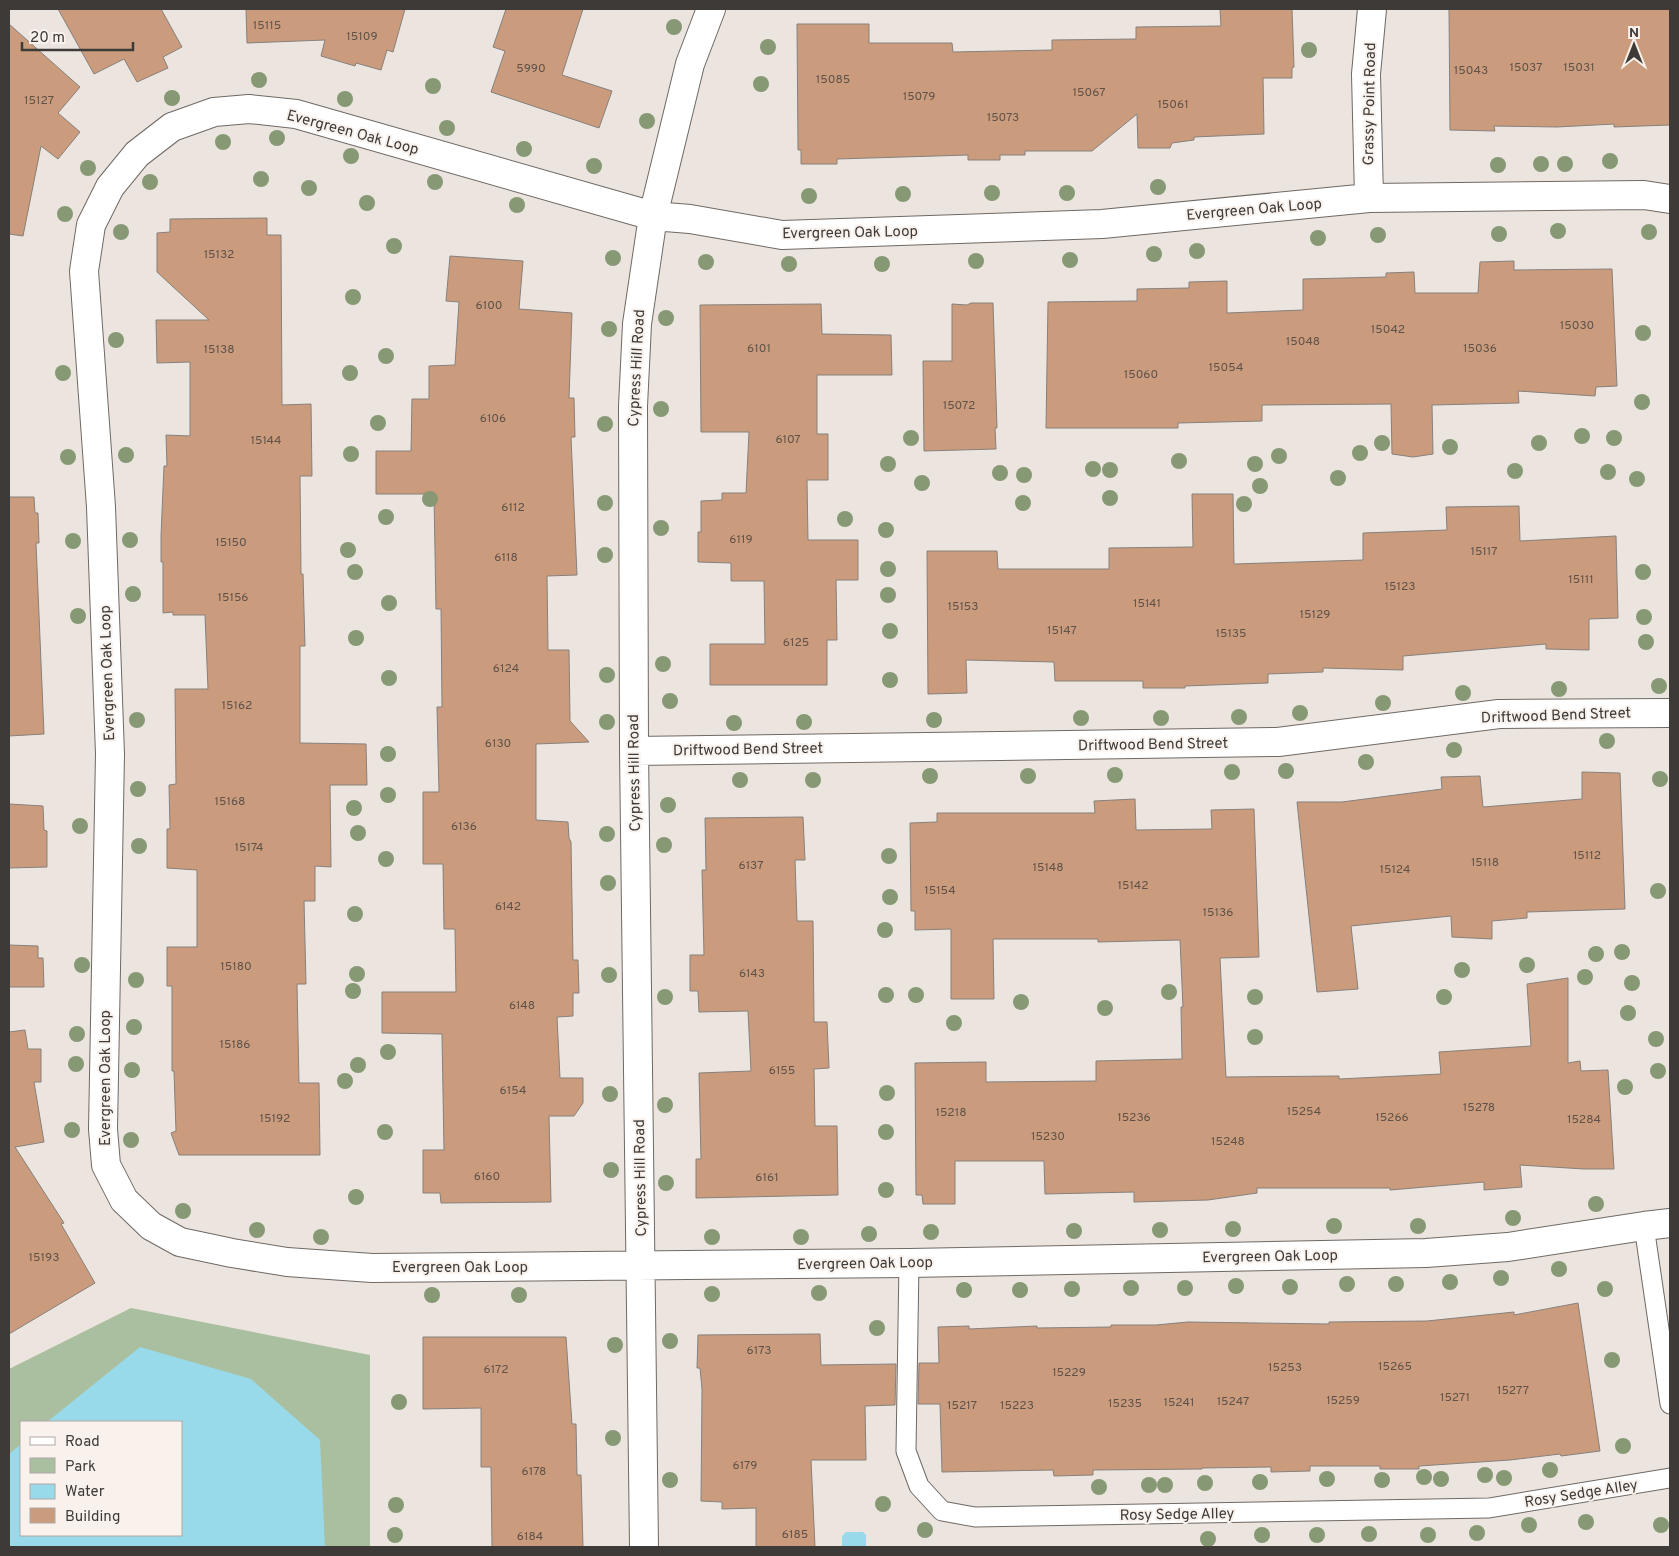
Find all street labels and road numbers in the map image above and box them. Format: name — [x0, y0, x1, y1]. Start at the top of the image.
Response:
street label: Grassy Point Road — [1360, 42, 1381, 166]
street label: Evergreen Oak Loop — [285, 107, 421, 160]
street label: Evergreen Oak Loop — [1186, 195, 1323, 226]
street label: Evergreen Oak Loop — [782, 223, 918, 244]
street label: Cypress Hill Road — [625, 309, 650, 427]
street label: Evergreen Oak Loop — [97, 605, 120, 741]
street label: Driftwood Bend Street — [1481, 704, 1631, 729]
street label: Cypress Hill Road — [625, 714, 646, 832]
street label: Driftwood Bend Street — [1078, 735, 1228, 756]
street label: Driftwood Bend Street — [673, 740, 823, 761]
street label: Evergreen Oak Loop — [97, 1010, 116, 1146]
street label: Cypress Hill Road — [631, 1119, 652, 1237]
street label: Evergreen Oak Loop — [1202, 1247, 1338, 1268]
street label: Evergreen Oak Loop — [797, 1254, 933, 1275]
street label: Evergreen Oak Loop — [392, 1259, 528, 1278]
street label: Rosy Sedge Alley — [1523, 1476, 1639, 1513]
street label: Rosy Sedge Alley — [1120, 1505, 1235, 1526]

